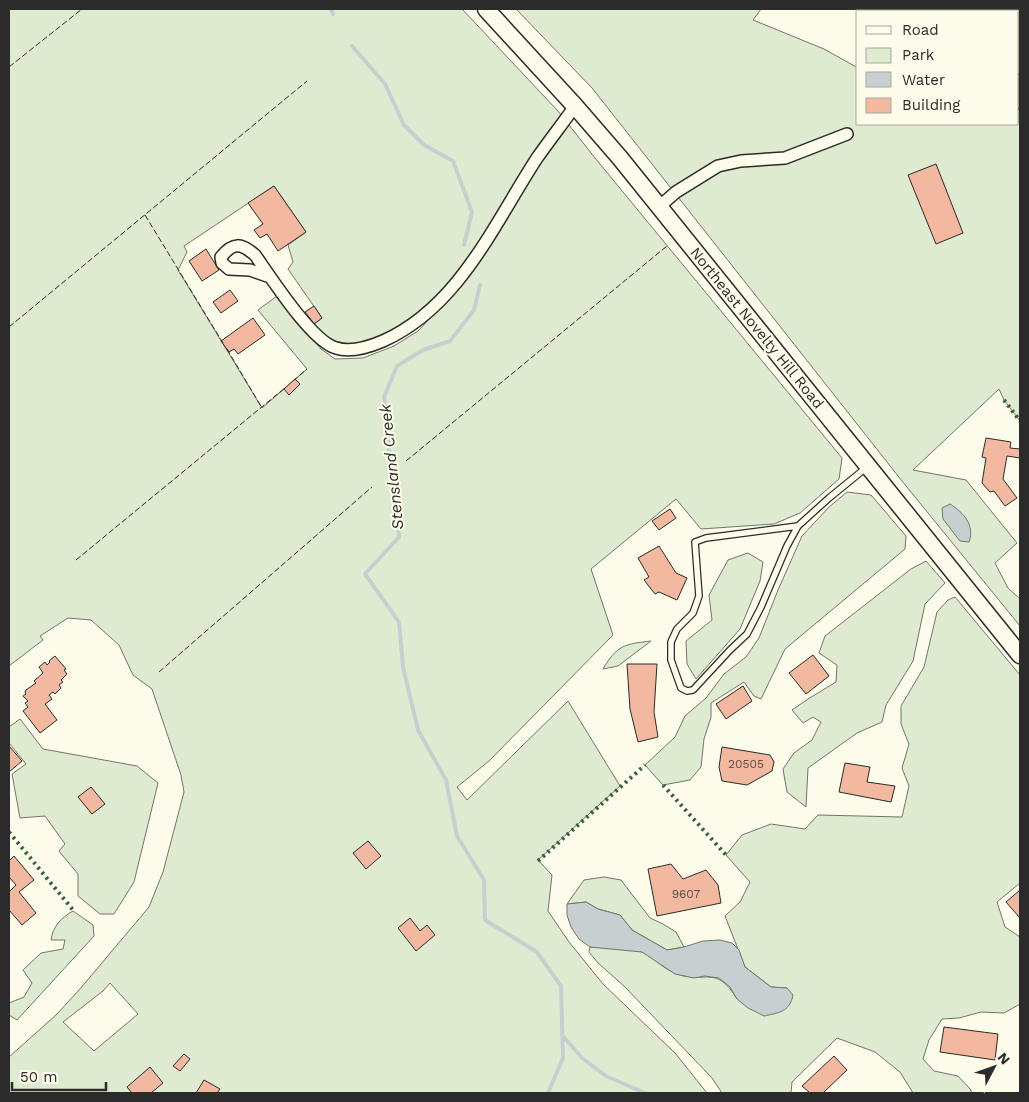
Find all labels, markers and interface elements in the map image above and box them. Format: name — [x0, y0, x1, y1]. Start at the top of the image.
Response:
legend — [856, 10, 1019, 125]
text: Road — [902, 21, 939, 39]
text: Park — [902, 46, 935, 64]
text: Water — [902, 71, 945, 89]
text: Building — [902, 96, 960, 114]
street label: Northeast Novelty Hill Road — [686, 244, 828, 412]
water label: Stensland Creek — [375, 402, 408, 531]
house number: 20505 — [728, 757, 764, 771]
house number: 9607 — [672, 887, 701, 901]
north arrow — [969, 1042, 1019, 1092]
text: N — [994, 1049, 1013, 1068]
scale bar — [12, 1060, 106, 1092]
text: 50 m — [20, 1068, 57, 1086]

